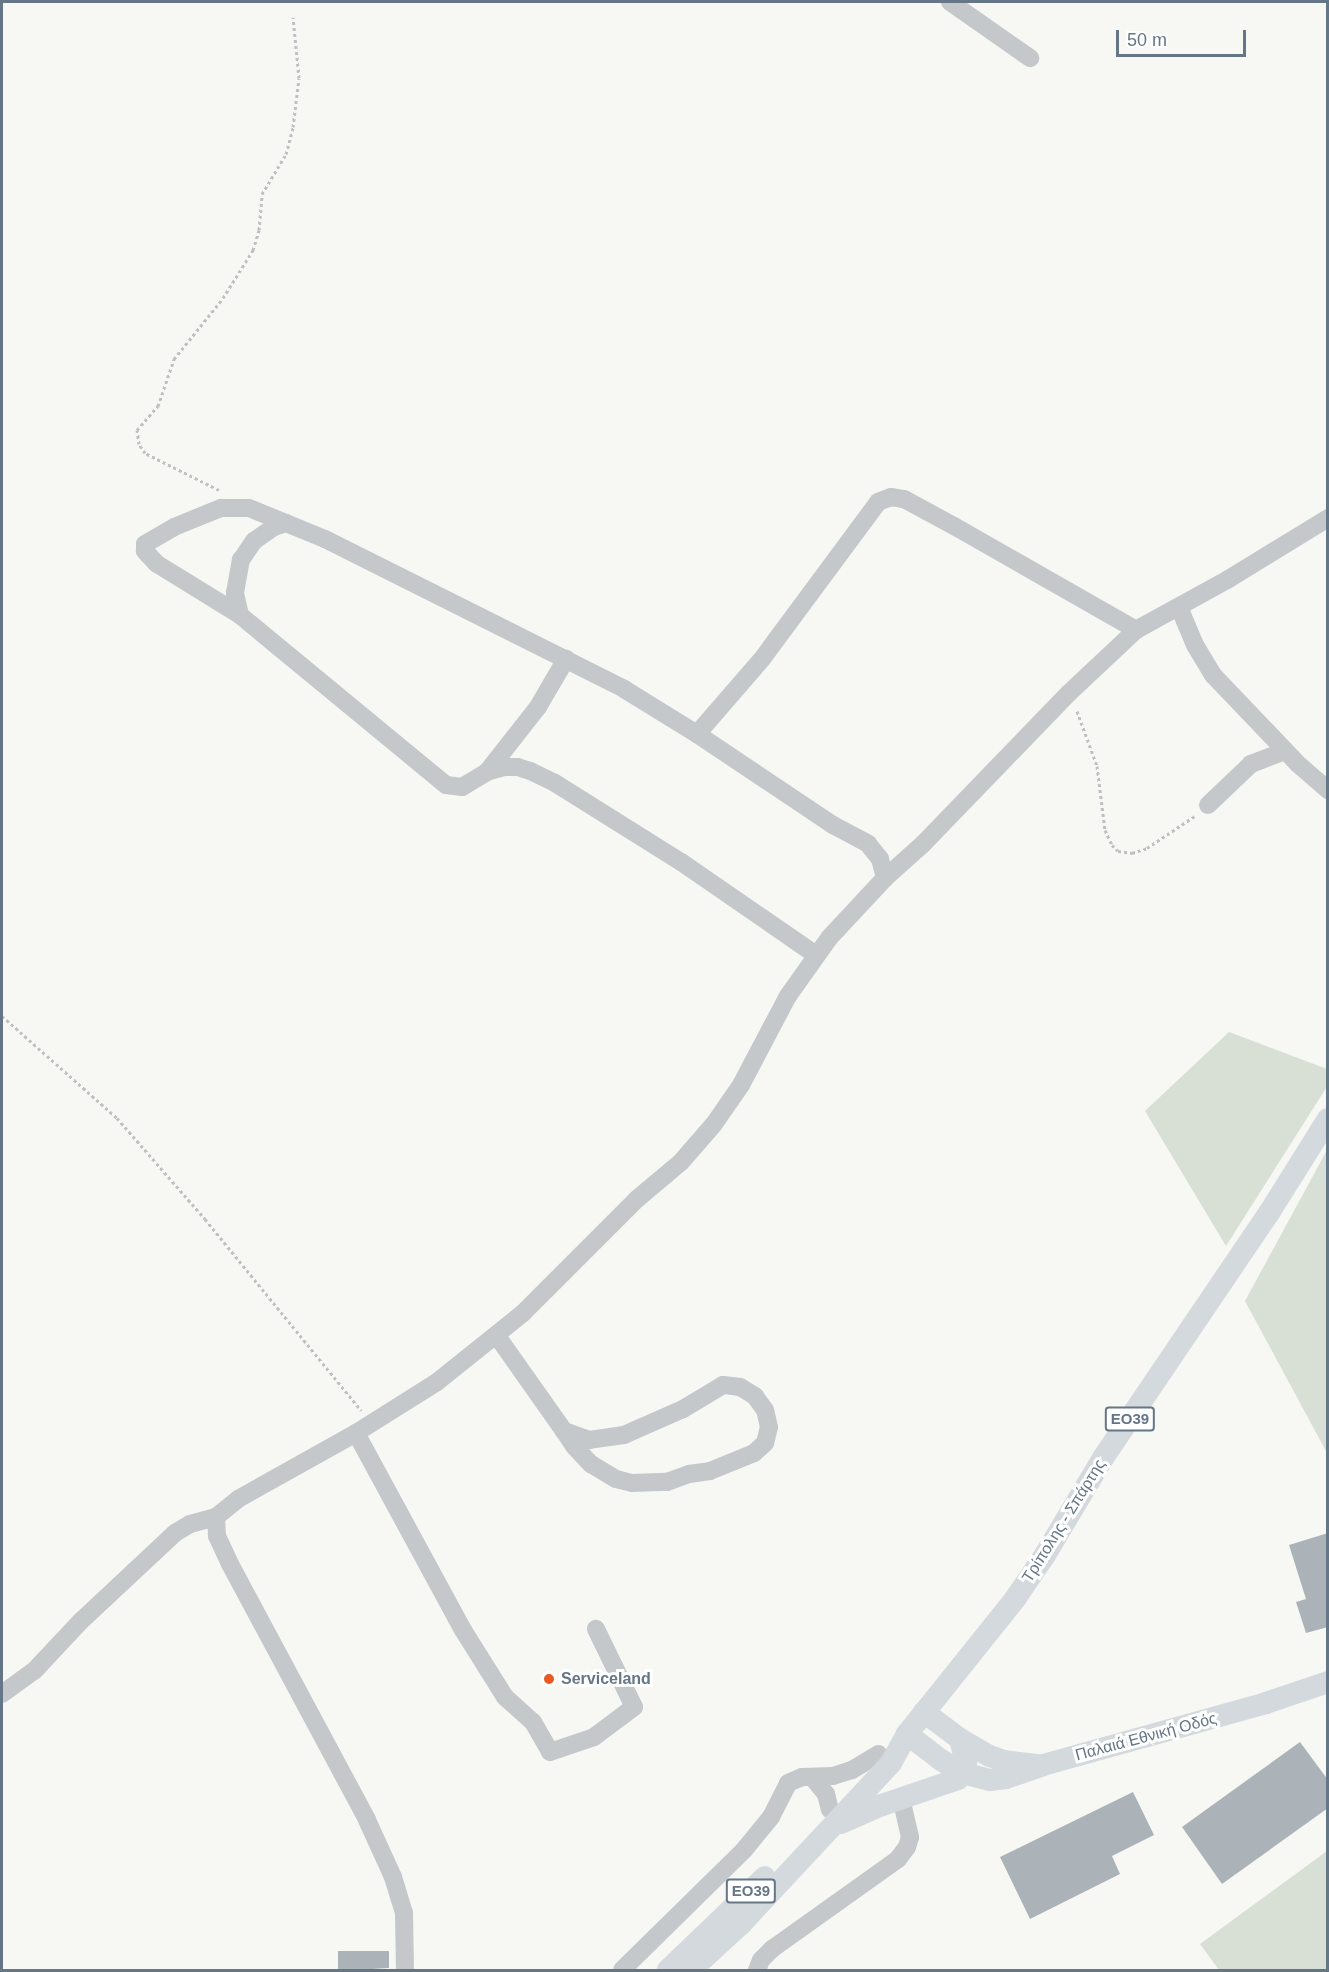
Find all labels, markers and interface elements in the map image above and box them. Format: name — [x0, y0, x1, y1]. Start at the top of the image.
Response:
scale bar — [1119, 18, 1250, 56]
text: 50 m — [1127, 30, 1167, 50]
road number: ΕΟ39 — [1104, 1407, 1156, 1431]
street label: Τρίπολης - Σπάρτης — [1018, 1456, 1110, 1586]
place label: Serviceland — [561, 1669, 651, 1689]
marker: Serviceland — [542, 1672, 556, 1686]
street label: Παλαιά Εθνική Οδός — [1073, 1709, 1219, 1765]
road number: ΕΟ39 — [726, 1879, 777, 1903]

